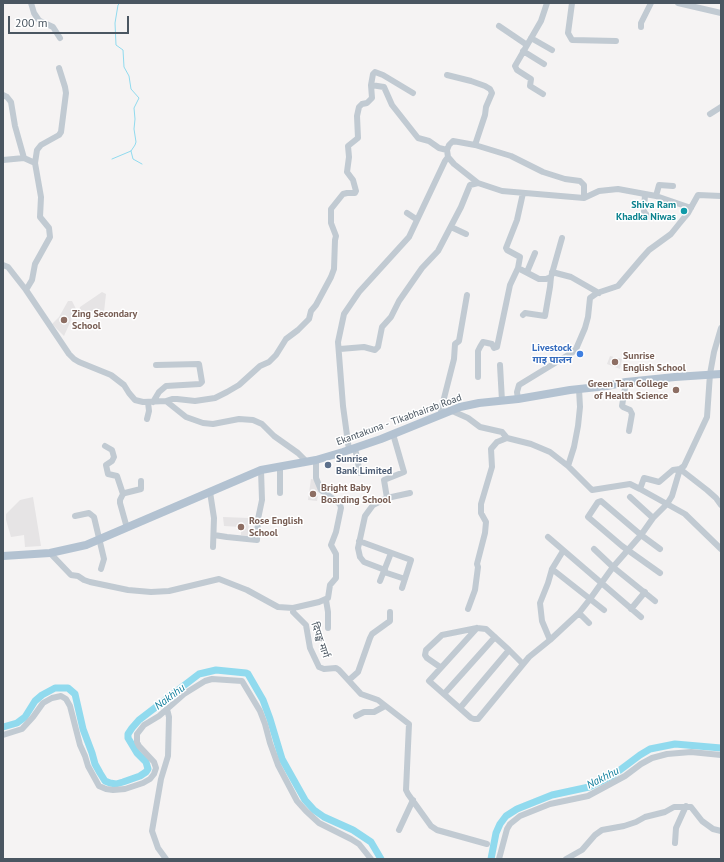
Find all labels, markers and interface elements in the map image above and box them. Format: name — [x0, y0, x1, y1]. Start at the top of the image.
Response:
scale bar — [10, 8, 131, 34]
text: 200 m — [15, 15, 48, 30]
place label: Shiva Ram Khadka Niwas — [616, 199, 676, 222]
marker: Shiva Ram Khadka Niwas — [679, 206, 689, 216]
place label: Zing Secondary School — [72, 308, 137, 332]
marker: Zing Secondary School — [59, 315, 69, 325]
place label: Livestock गाइ पालन — [532, 342, 572, 366]
marker: Livestock गाइ पालन — [575, 349, 585, 359]
place label: Sunrise English School — [623, 350, 686, 374]
marker: Sunrise English School — [610, 357, 620, 367]
place label: Green Tara College of Health Science — [588, 378, 668, 402]
marker: Green Tara College of Health Science — [671, 385, 681, 395]
street label: Ekantakuna - Tikabhairab Road — [335, 392, 463, 448]
place label: Sunrise Bank Limited — [336, 453, 392, 476]
marker: Sunrise Bank Limited — [323, 460, 333, 470]
place label: Bright Baby Boarding School — [321, 482, 391, 506]
marker: Bright Baby Boarding School — [308, 489, 318, 499]
place label: Rose English School — [249, 515, 303, 538]
marker: Rose English School — [236, 522, 246, 532]
street label: दिपङ्ख मार्ग — [308, 621, 332, 659]
water label: Nakhhu — [152, 681, 188, 713]
water label: Nakhhu — [585, 764, 621, 792]

